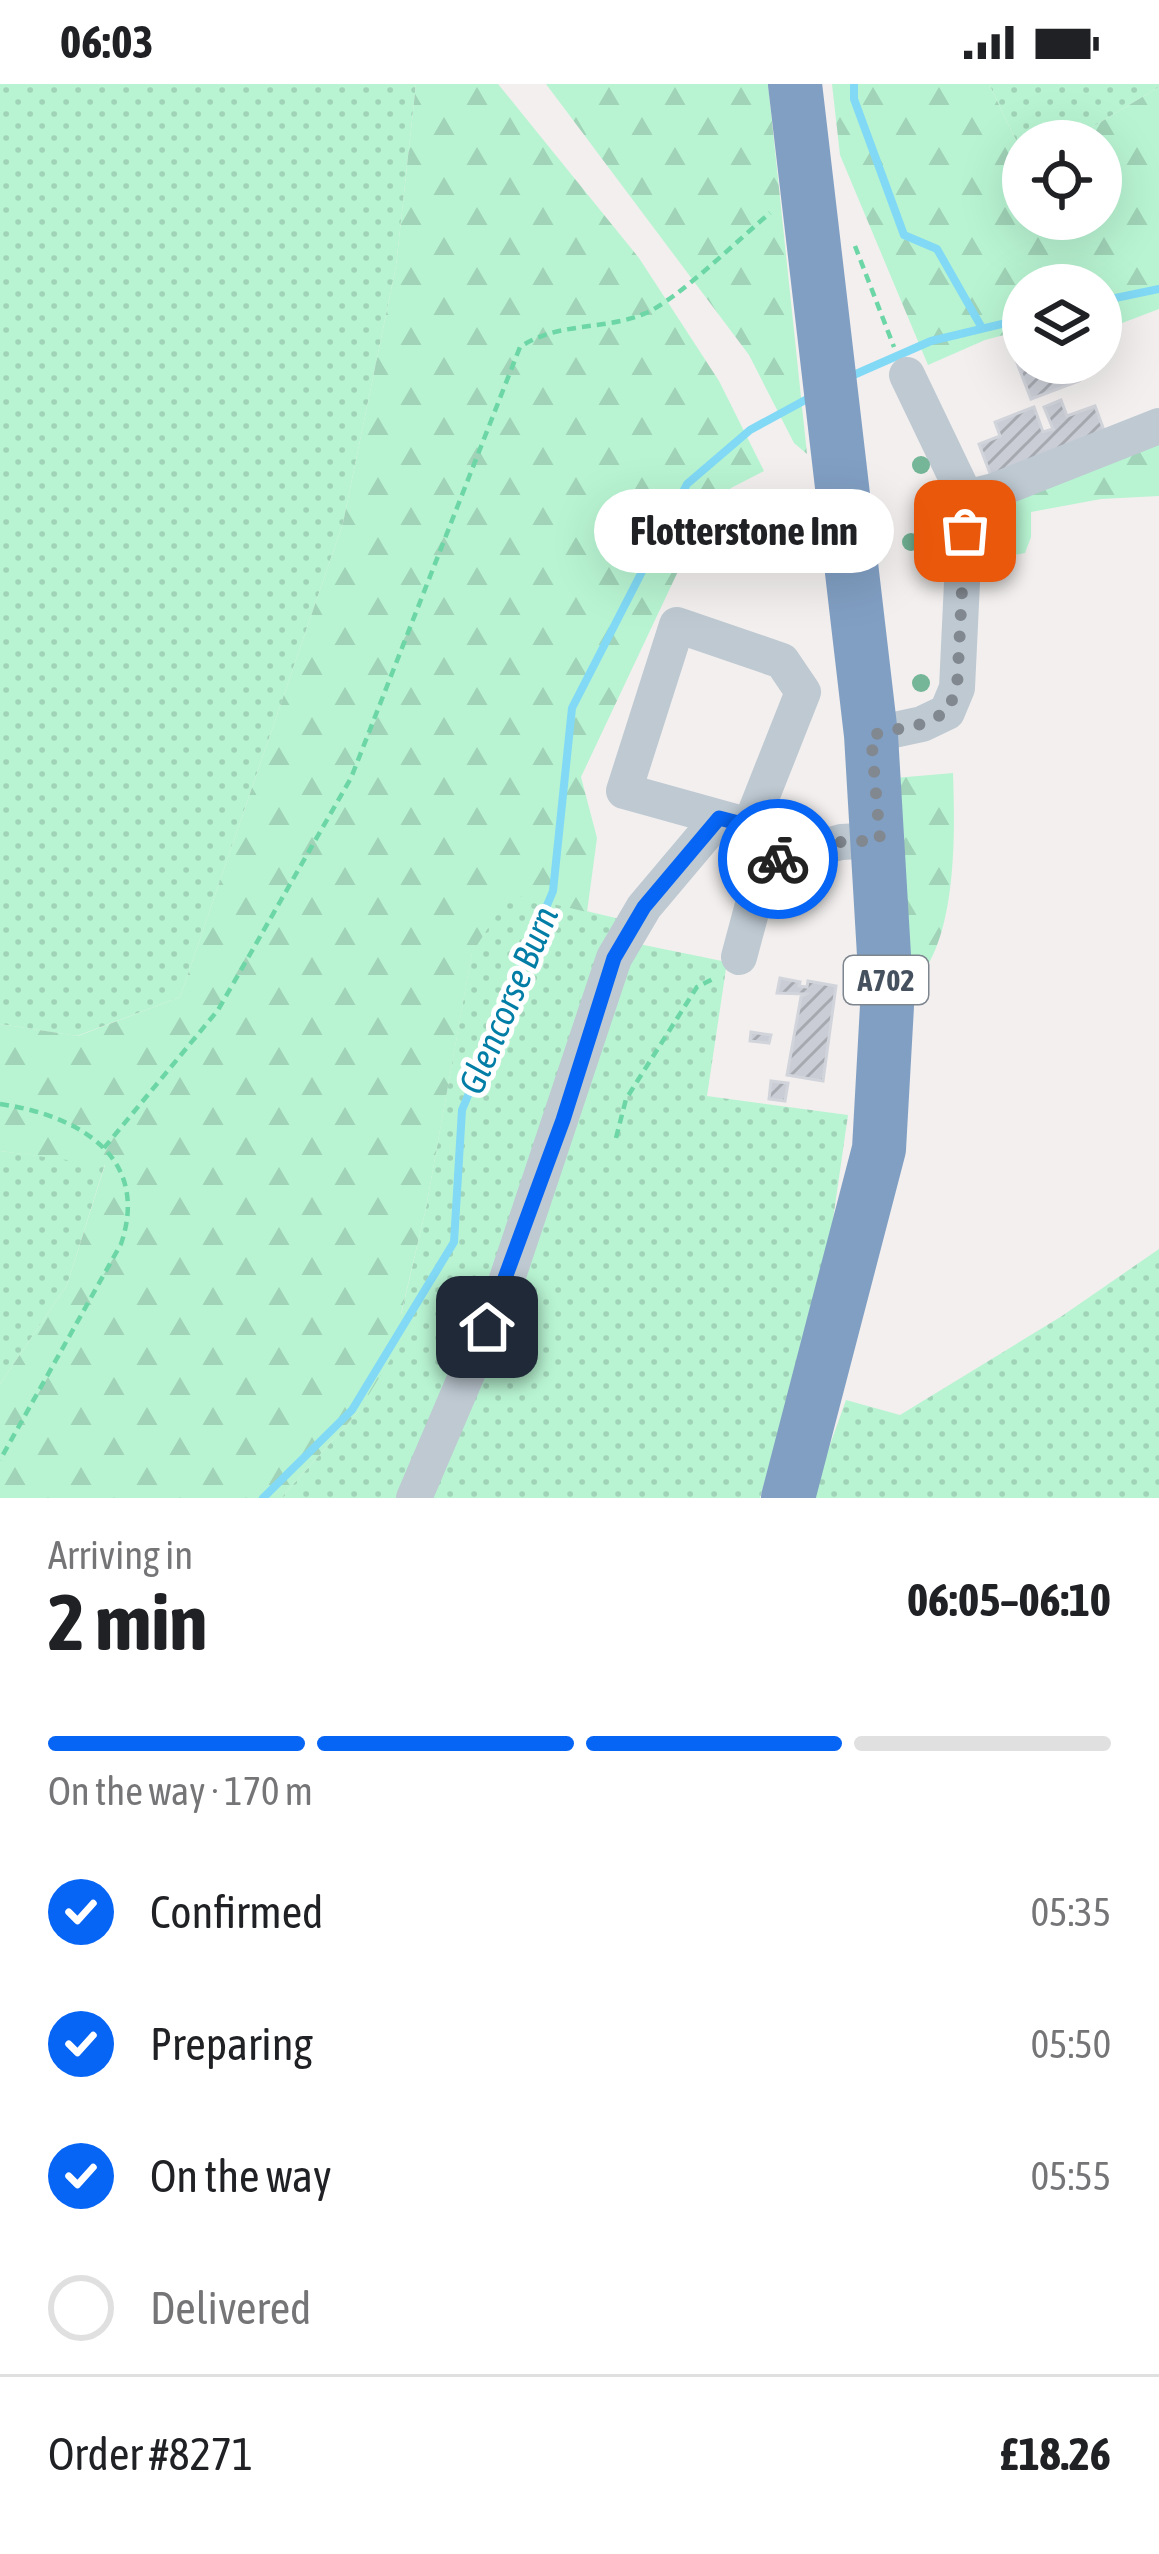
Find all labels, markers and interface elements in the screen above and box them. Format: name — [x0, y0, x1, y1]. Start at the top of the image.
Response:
text: 06:03 — [60, 16, 154, 68]
map controls — [1002, 120, 1122, 384]
button: locate — [1002, 120, 1122, 240]
button: layers — [1002, 264, 1122, 384]
pin — [914, 480, 1016, 582]
callout: Flotterstone Inn — [593, 489, 893, 573]
icon: bag — [932, 498, 998, 564]
text: Flotterstone Inn — [630, 509, 858, 553]
courier — [718, 799, 838, 919]
icon: bike — [745, 826, 811, 892]
water label: Glencorse Burn — [450, 900, 566, 1100]
road number: A702 — [844, 956, 928, 1004]
pin — [436, 1276, 538, 1378]
icon: home — [454, 1294, 520, 1360]
text: Arriving in — [48, 1533, 193, 1577]
text: 06:05–06:10 — [907, 1574, 1111, 1626]
text: 2 min — [48, 1577, 207, 1667]
text: On the way · 170 m — [48, 1769, 313, 1813]
icon: check — [48, 1879, 114, 1945]
text: Confirmed — [150, 1886, 323, 1938]
text: 05:35 — [1031, 1890, 1111, 1934]
icon: check — [48, 2011, 114, 2077]
text: Preparing — [150, 2018, 313, 2070]
text: 05:50 — [1031, 2022, 1111, 2066]
icon: check — [48, 2143, 114, 2209]
text: On the way — [150, 2150, 332, 2202]
text: 05:55 — [1031, 2154, 1111, 2198]
text: Delivered — [150, 2282, 311, 2334]
text: Order #8271 — [48, 2428, 253, 2480]
text: £18.26 — [999, 2428, 1111, 2480]

